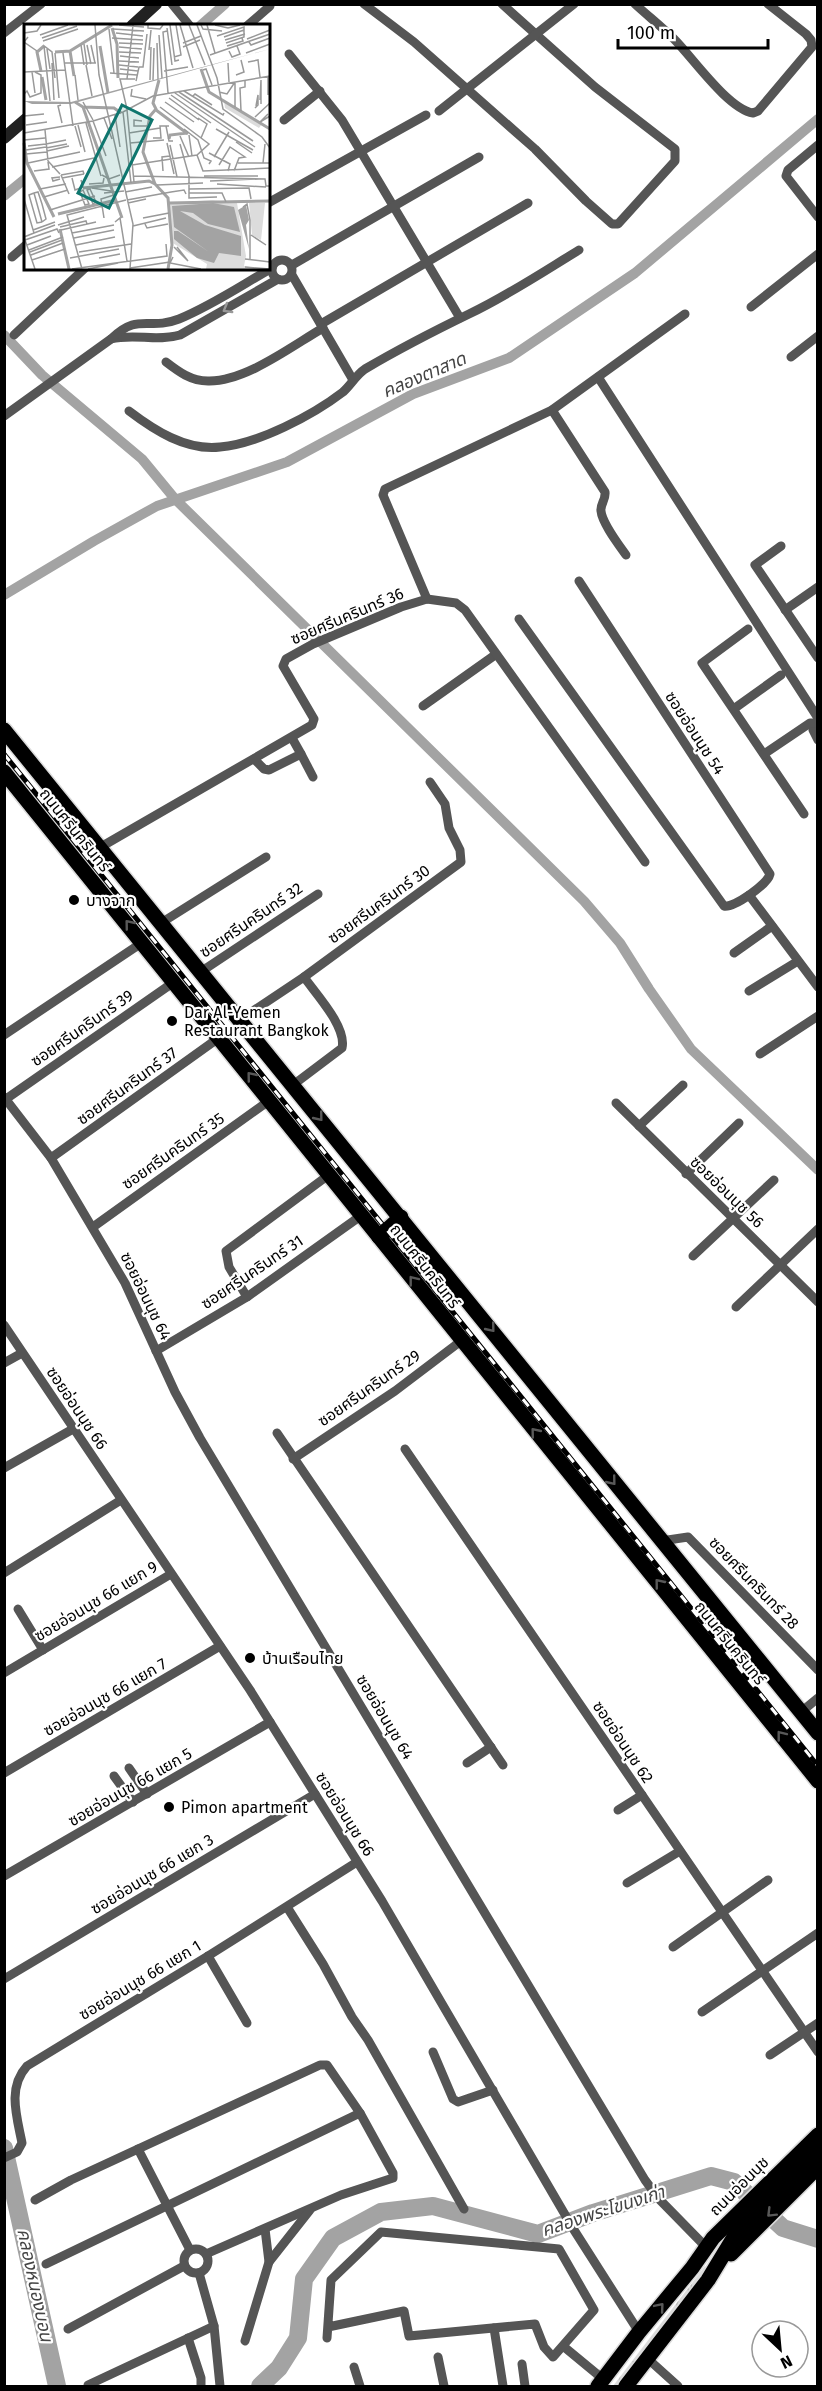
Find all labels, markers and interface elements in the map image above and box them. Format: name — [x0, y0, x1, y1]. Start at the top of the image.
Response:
scale bar — [618, 12, 768, 50]
text: 100 m — [627, 22, 675, 44]
inset map — [24, 24, 270, 270]
one-way arrow — [223, 301, 233, 313]
water label: คลองตาสาด — [379, 347, 470, 402]
street label: ซอยศรีนครินทร์ 36 — [288, 584, 406, 648]
street label: ซอยอ่อนนุช 54 — [661, 688, 729, 778]
street label: ถนนศรีนครินทร์ — [36, 784, 115, 876]
street label: ซอยศรีนครินทร์ 30 — [324, 861, 434, 947]
street label: ซอยศรีนครินทร์ 32 — [196, 878, 306, 961]
place label: บางจาก — [86, 891, 135, 910]
marker: บางจาก — [67, 893, 81, 907]
one-way arrow — [125, 920, 136, 931]
street label: ซอยศรีนครินทร์ 39 — [27, 986, 137, 1070]
place label: Dar Al-Yemen Restaurant Bangkok — [184, 1003, 330, 1040]
marker: Dar Al-Yemen Restaurant Bangkok — [165, 1014, 179, 1028]
street label: ซอยศรีนครินทร์ 37 — [73, 1043, 181, 1129]
one-way arrow — [248, 1072, 259, 1083]
street label: ซอยศรีนครินทร์ 35 — [118, 1109, 228, 1193]
one-way arrow — [312, 1111, 323, 1122]
street label: ซอยอ่อนนุช 56 — [686, 1152, 768, 1232]
street label: ถนนศรีนครินทร์ — [386, 1220, 464, 1313]
street label: ซอยศรีนครินทร์ 31 — [197, 1231, 307, 1313]
street label: ซอยอ่อนนุช 64 — [116, 1249, 176, 1344]
one-way arrow — [410, 1276, 421, 1287]
one-way arrow — [483, 1321, 494, 1332]
street label: ซอยศรีนครินทร์ 29 — [314, 1346, 424, 1430]
street label: ซอยอ่อนนุช 66 — [42, 1363, 112, 1453]
one-way arrow — [532, 1428, 543, 1439]
one-way arrow — [605, 1474, 616, 1485]
street label: ซอยศรีนครินทร์ 28 — [705, 1533, 803, 1633]
street label: ซอยอ่อนนุช 66 แยก 9 — [31, 1557, 161, 1645]
one-way arrow — [655, 1579, 666, 1590]
street label: ถนนศรีนครินทร์ — [691, 1597, 770, 1689]
place label: บ้านเรือนไทย — [262, 1649, 343, 1668]
marker: บ้านเรือนไทย — [243, 1651, 257, 1665]
street label: ซอยอ่อนนุช 66 แยก 7 — [40, 1654, 170, 1740]
street label: ซอยอ่อนนุช 64 — [352, 1671, 418, 1763]
street label: ซอยอ่อนนุช 62 — [589, 1697, 657, 1787]
one-way arrow — [778, 1731, 789, 1742]
street label: ซอยอ่อนนุช 66 แยก 5 — [65, 1744, 195, 1830]
street label: ซอยอ่อนนุช 66 — [312, 1768, 378, 1860]
place label: Pimon apartment — [181, 1798, 308, 1817]
marker: Pimon apartment — [162, 1800, 176, 1814]
street label: ซอยอ่อนนุช 66 แยก 3 — [87, 1830, 217, 1918]
street label: ซอยอ่อนนุช 66 แยก 1 — [76, 1936, 204, 2024]
street label: ถนนอ่อนนุช — [705, 2152, 773, 2220]
water label: คลองพระโขนงเก่า — [539, 2181, 668, 2241]
one-way arrow — [767, 2206, 778, 2217]
water label: คลองหนองบอน — [12, 2226, 58, 2345]
one-way arrow — [652, 2303, 663, 2314]
north arrow — [750, 2319, 810, 2379]
text: N — [777, 2351, 795, 2373]

